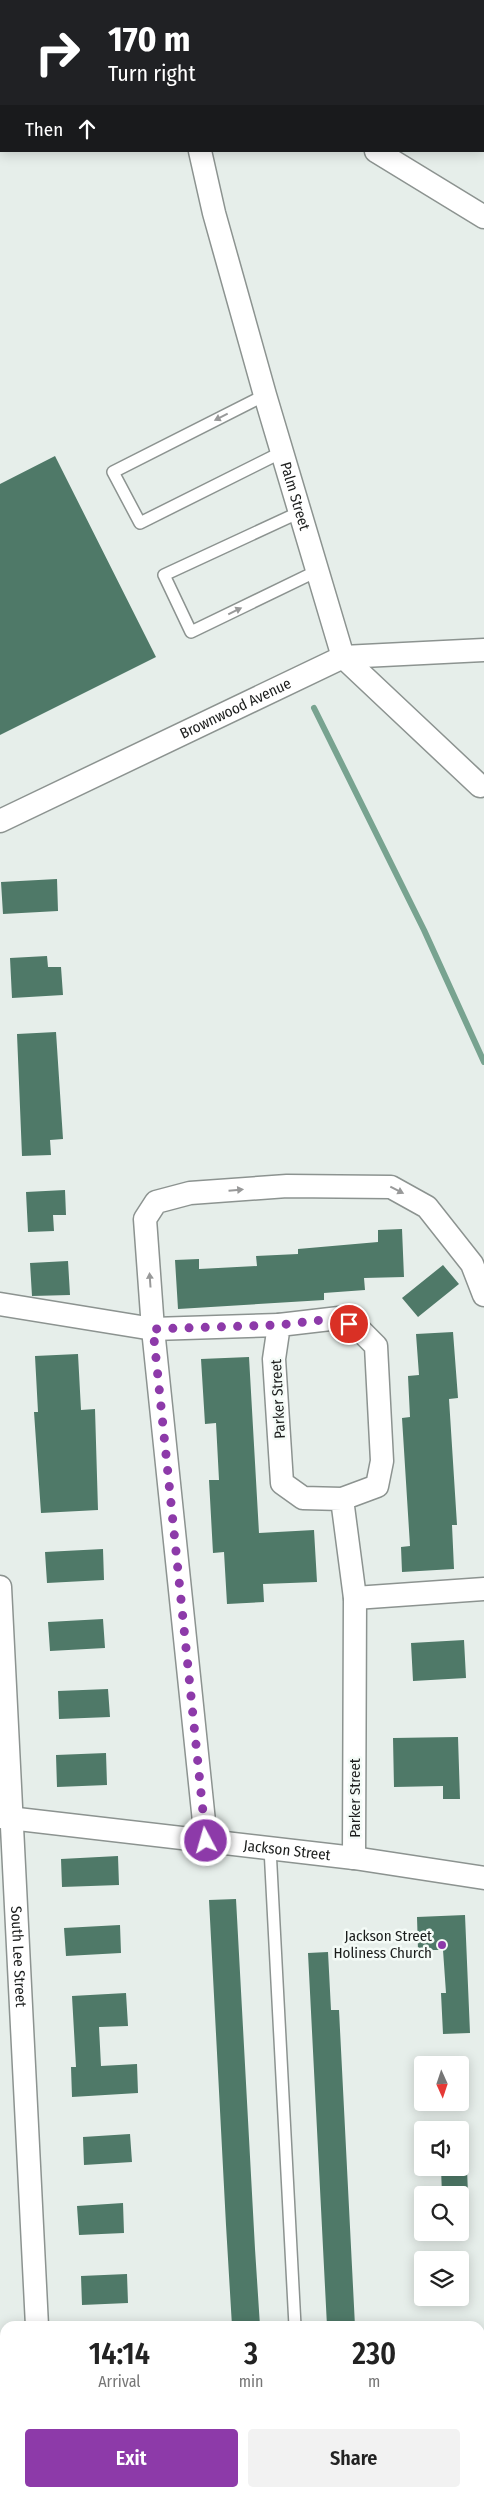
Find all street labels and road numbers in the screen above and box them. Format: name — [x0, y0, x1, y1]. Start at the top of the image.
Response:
street label: Palm Street — [276, 460, 314, 532]
street label: Brownwood Avenue — [177, 674, 294, 743]
street label: Parker Street — [267, 1359, 289, 1439]
street label: Parker Street — [346, 1758, 364, 1838]
street label: Jackson Street — [243, 1836, 332, 1864]
street label: South Lee Street — [7, 1906, 30, 2008]

